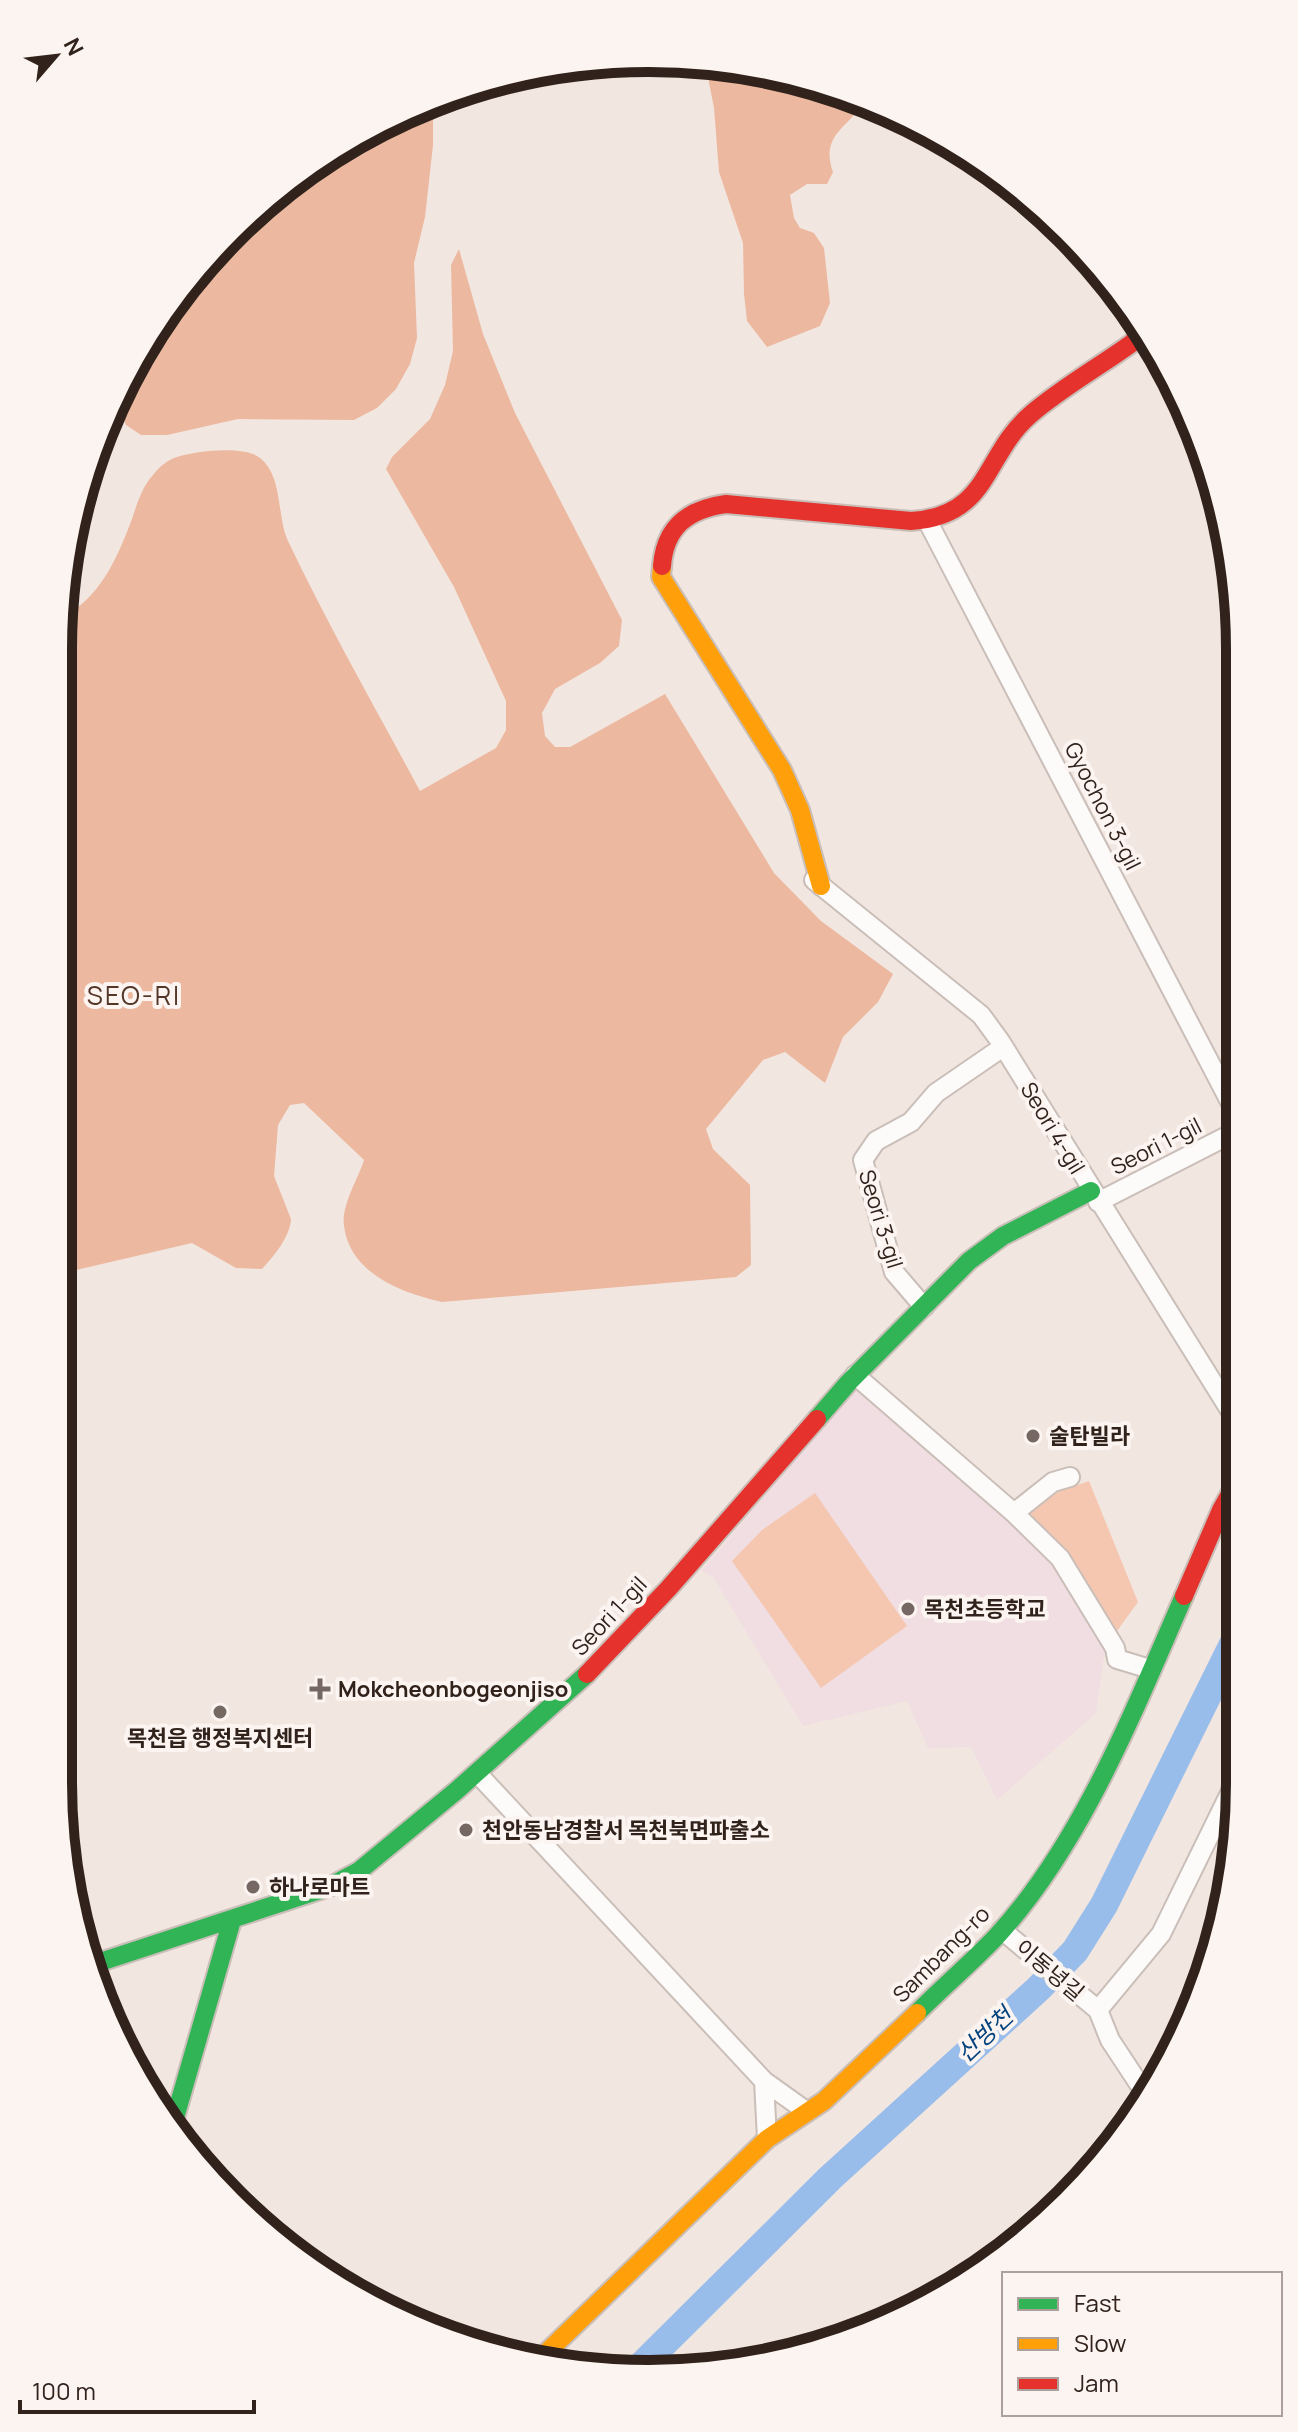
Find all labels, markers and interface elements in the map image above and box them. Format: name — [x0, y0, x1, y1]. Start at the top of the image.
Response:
north arrow — [16, 16, 96, 96]
text: N — [57, 33, 91, 61]
street label: Gyochon 3-gil — [1058, 737, 1148, 875]
district label: SEO-RI — [87, 977, 181, 1013]
street label: Seori 4-gil — [1014, 1076, 1092, 1180]
street label: Seori 1-gil — [1106, 1110, 1206, 1182]
street label: Seori 3-gil — [852, 1166, 910, 1272]
place label: 술탄빌라 — [1049, 1421, 1130, 1451]
marker: 술탄빌라 — [1024, 1427, 1042, 1445]
street label: Seori 1-gil — [565, 1570, 653, 1662]
place label: 목천초등학교 — [924, 1594, 1045, 1624]
marker: 목천초등학교 — [899, 1600, 917, 1618]
place label: Mokcheonbogeonjiso — [338, 1674, 568, 1704]
marker: Mokcheonbogeonjiso — [309, 1678, 331, 1700]
marker: 목천읍 행정복지센터 — [211, 1703, 229, 1721]
place label: 목천읍 행정복지센터 — [127, 1723, 313, 1753]
place label: 천안동남경찰서 목천북면파출소 — [482, 1815, 770, 1845]
marker: 천안동남경찰서 목천북면파출소 — [457, 1821, 475, 1839]
place label: 하나로마트 — [269, 1872, 370, 1902]
marker: 하나로마트 — [244, 1878, 262, 1896]
street label: Sambang-ro — [886, 1899, 996, 2009]
street label: 이동녕길 — [1009, 1932, 1091, 2008]
water label: 산방천 — [948, 1997, 1022, 2069]
legend — [1002, 2272, 1282, 2416]
text: Fast — [1074, 2286, 1121, 2319]
text: Slow — [1074, 2326, 1127, 2359]
scale bar — [20, 2364, 254, 2414]
text: Jam — [1074, 2366, 1119, 2399]
text: 100 m — [32, 2374, 96, 2407]

